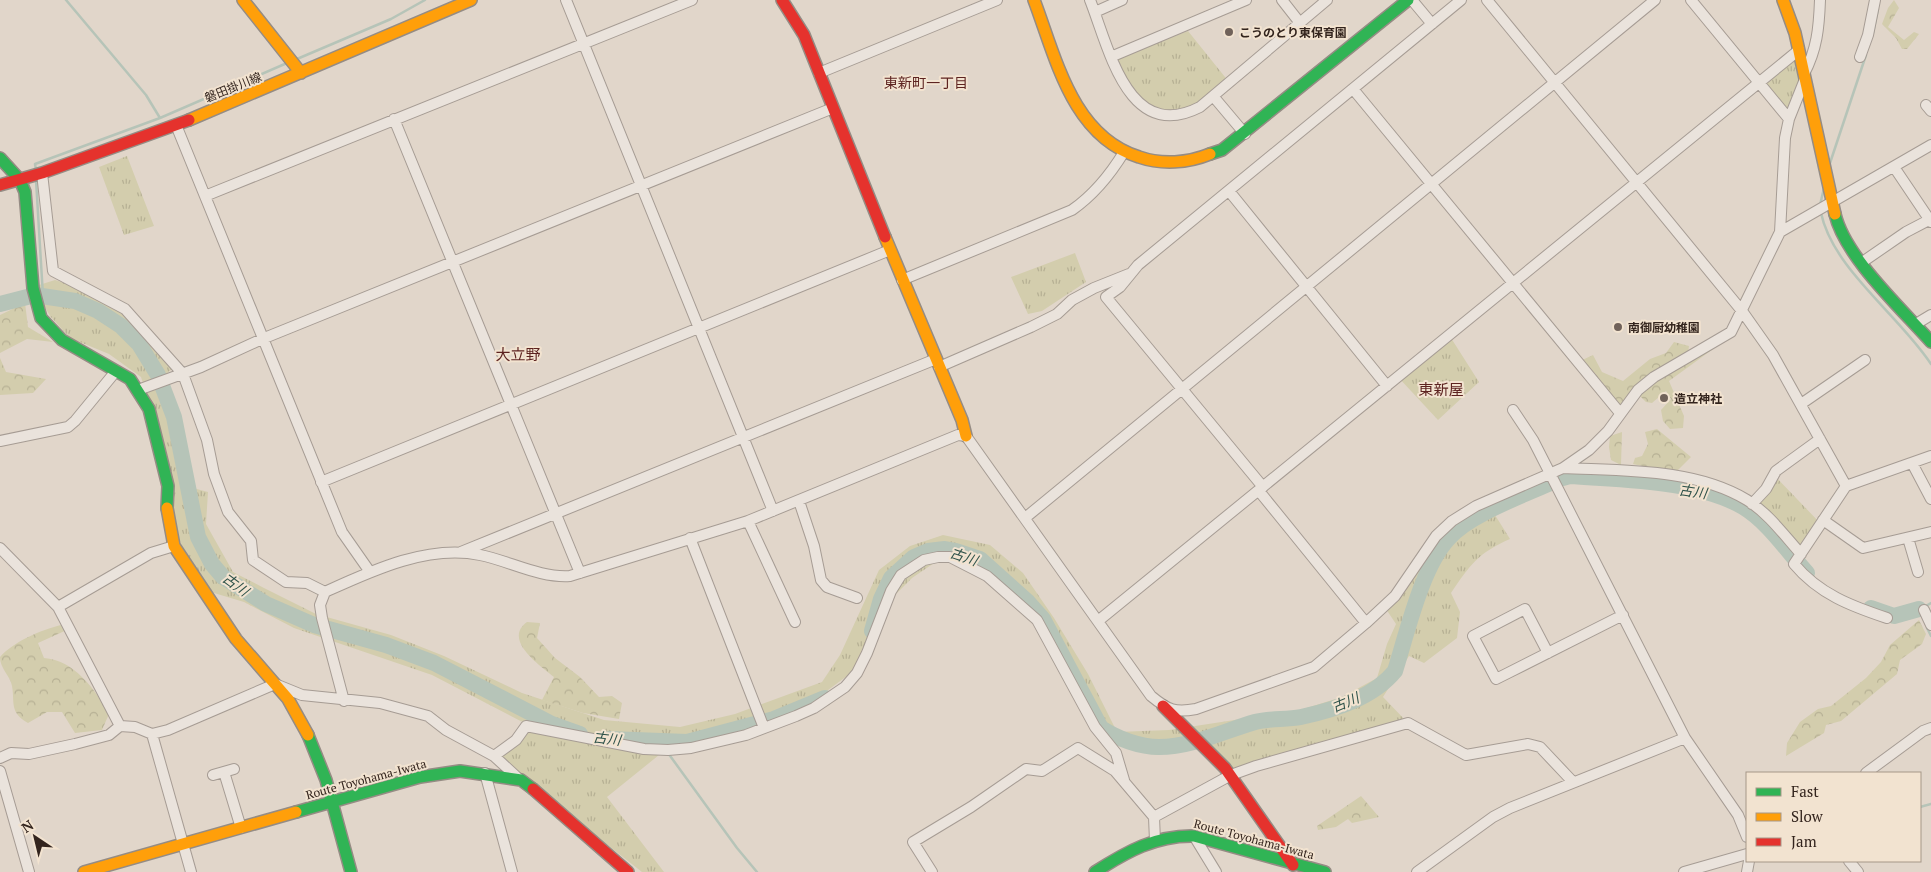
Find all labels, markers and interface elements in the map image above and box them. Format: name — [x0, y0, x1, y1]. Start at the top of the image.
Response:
place label: こうのとり東保育園 — [1239, 25, 1347, 40]
marker: こうのとり東保育園 — [1223, 26, 1235, 38]
street label: 磐田掛川線 — [202, 69, 264, 105]
district label: 東新町一丁目 — [884, 73, 968, 92]
place label: 南御厨幼稚園 — [1628, 320, 1700, 335]
marker: 南御厨幼稚園 — [1612, 321, 1624, 333]
district label: 大立野 — [495, 344, 541, 364]
district label: 東新屋 — [1418, 379, 1464, 399]
place label: 造立神社 — [1674, 391, 1722, 406]
marker: 造立神社 — [1658, 392, 1670, 404]
water label: 古川 — [1678, 480, 1710, 503]
water label: 古川 — [948, 542, 982, 570]
water label: 古川 — [219, 568, 255, 601]
water label: 古川 — [1328, 687, 1363, 716]
water label: 古川 — [592, 727, 624, 749]
street label: Route Toyohama-Iwata — [304, 756, 428, 802]
legend — [1746, 772, 1921, 862]
text: Fast — [1791, 781, 1819, 801]
text: Slow — [1791, 806, 1824, 826]
north arrow — [10, 812, 60, 862]
text: N — [17, 815, 37, 837]
street label: Route Toyohama-Iwata — [1192, 816, 1316, 862]
text: Jam — [1791, 831, 1817, 851]

